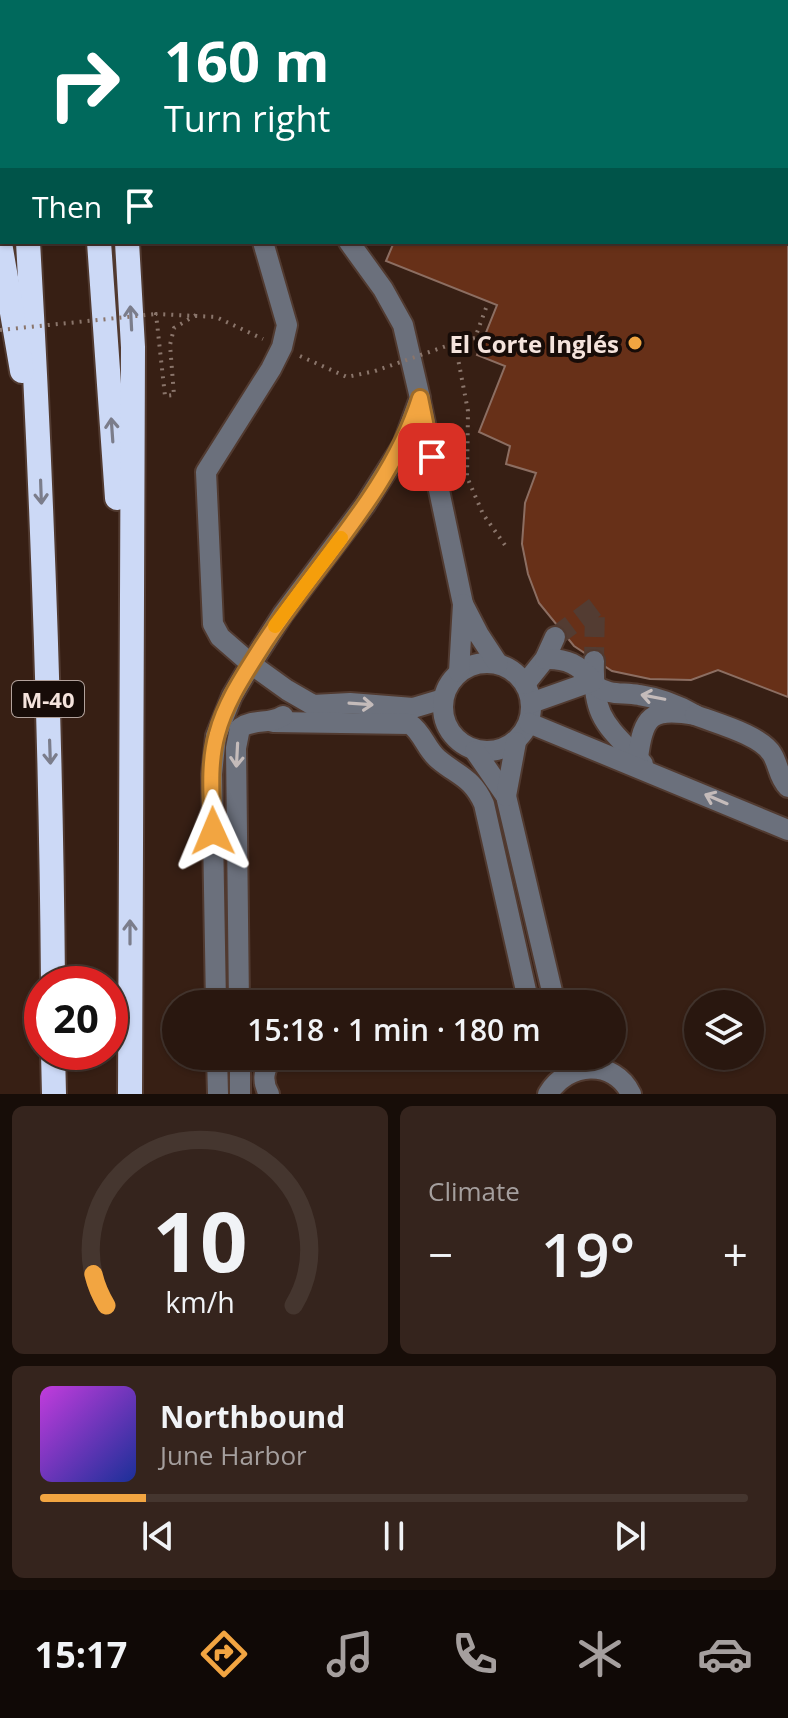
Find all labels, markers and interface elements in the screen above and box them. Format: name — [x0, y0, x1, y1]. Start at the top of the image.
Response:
text: 160 m — [164, 22, 330, 98]
icon: right — [32, 32, 136, 136]
text: Turn right — [164, 94, 330, 143]
icon: arrive — [118, 184, 162, 228]
text: Then — [32, 186, 102, 227]
one-way arrow — [123, 305, 138, 332]
place label: El Corte Inglés — [449, 327, 619, 360]
marker: El Corte Inglés — [626, 334, 644, 352]
one-way arrow — [104, 417, 119, 444]
pin — [398, 423, 466, 491]
icon: arrive — [410, 435, 454, 479]
one-way arrow — [33, 478, 48, 505]
road number: M-40 — [12, 681, 84, 717]
one-way arrow — [641, 689, 666, 704]
one-way arrow — [347, 697, 374, 712]
one-way arrow — [43, 738, 58, 765]
one-way arrow — [230, 741, 245, 768]
position arrow — [171, 789, 255, 873]
one-way arrow — [704, 791, 729, 806]
one-way arrow — [122, 919, 138, 946]
speed limit sign: 20 — [24, 966, 128, 1070]
map controls — [684, 990, 764, 1070]
button: layers — [684, 990, 764, 1070]
text: 15:18 · 1 min · 180 m — [247, 1009, 541, 1050]
text: Climate — [428, 1173, 520, 1209]
text: 10 — [152, 1183, 248, 1296]
text: 19° — [541, 1213, 635, 1295]
text: − — [428, 1224, 453, 1284]
text: + — [723, 1224, 748, 1284]
text: km/h — [165, 1282, 235, 1321]
text: Northbound — [160, 1396, 345, 1437]
text: June Harbor — [160, 1437, 307, 1473]
icon: previous — [136, 1514, 180, 1558]
icon: pause — [372, 1514, 416, 1558]
icon: next — [608, 1514, 652, 1558]
icon: directions — [196, 1626, 252, 1682]
icon: music — [322, 1626, 378, 1682]
icon: phone — [447, 1626, 503, 1682]
icon: climate — [572, 1626, 628, 1682]
icon: car — [697, 1626, 753, 1682]
text: 15:17 — [35, 1630, 127, 1679]

